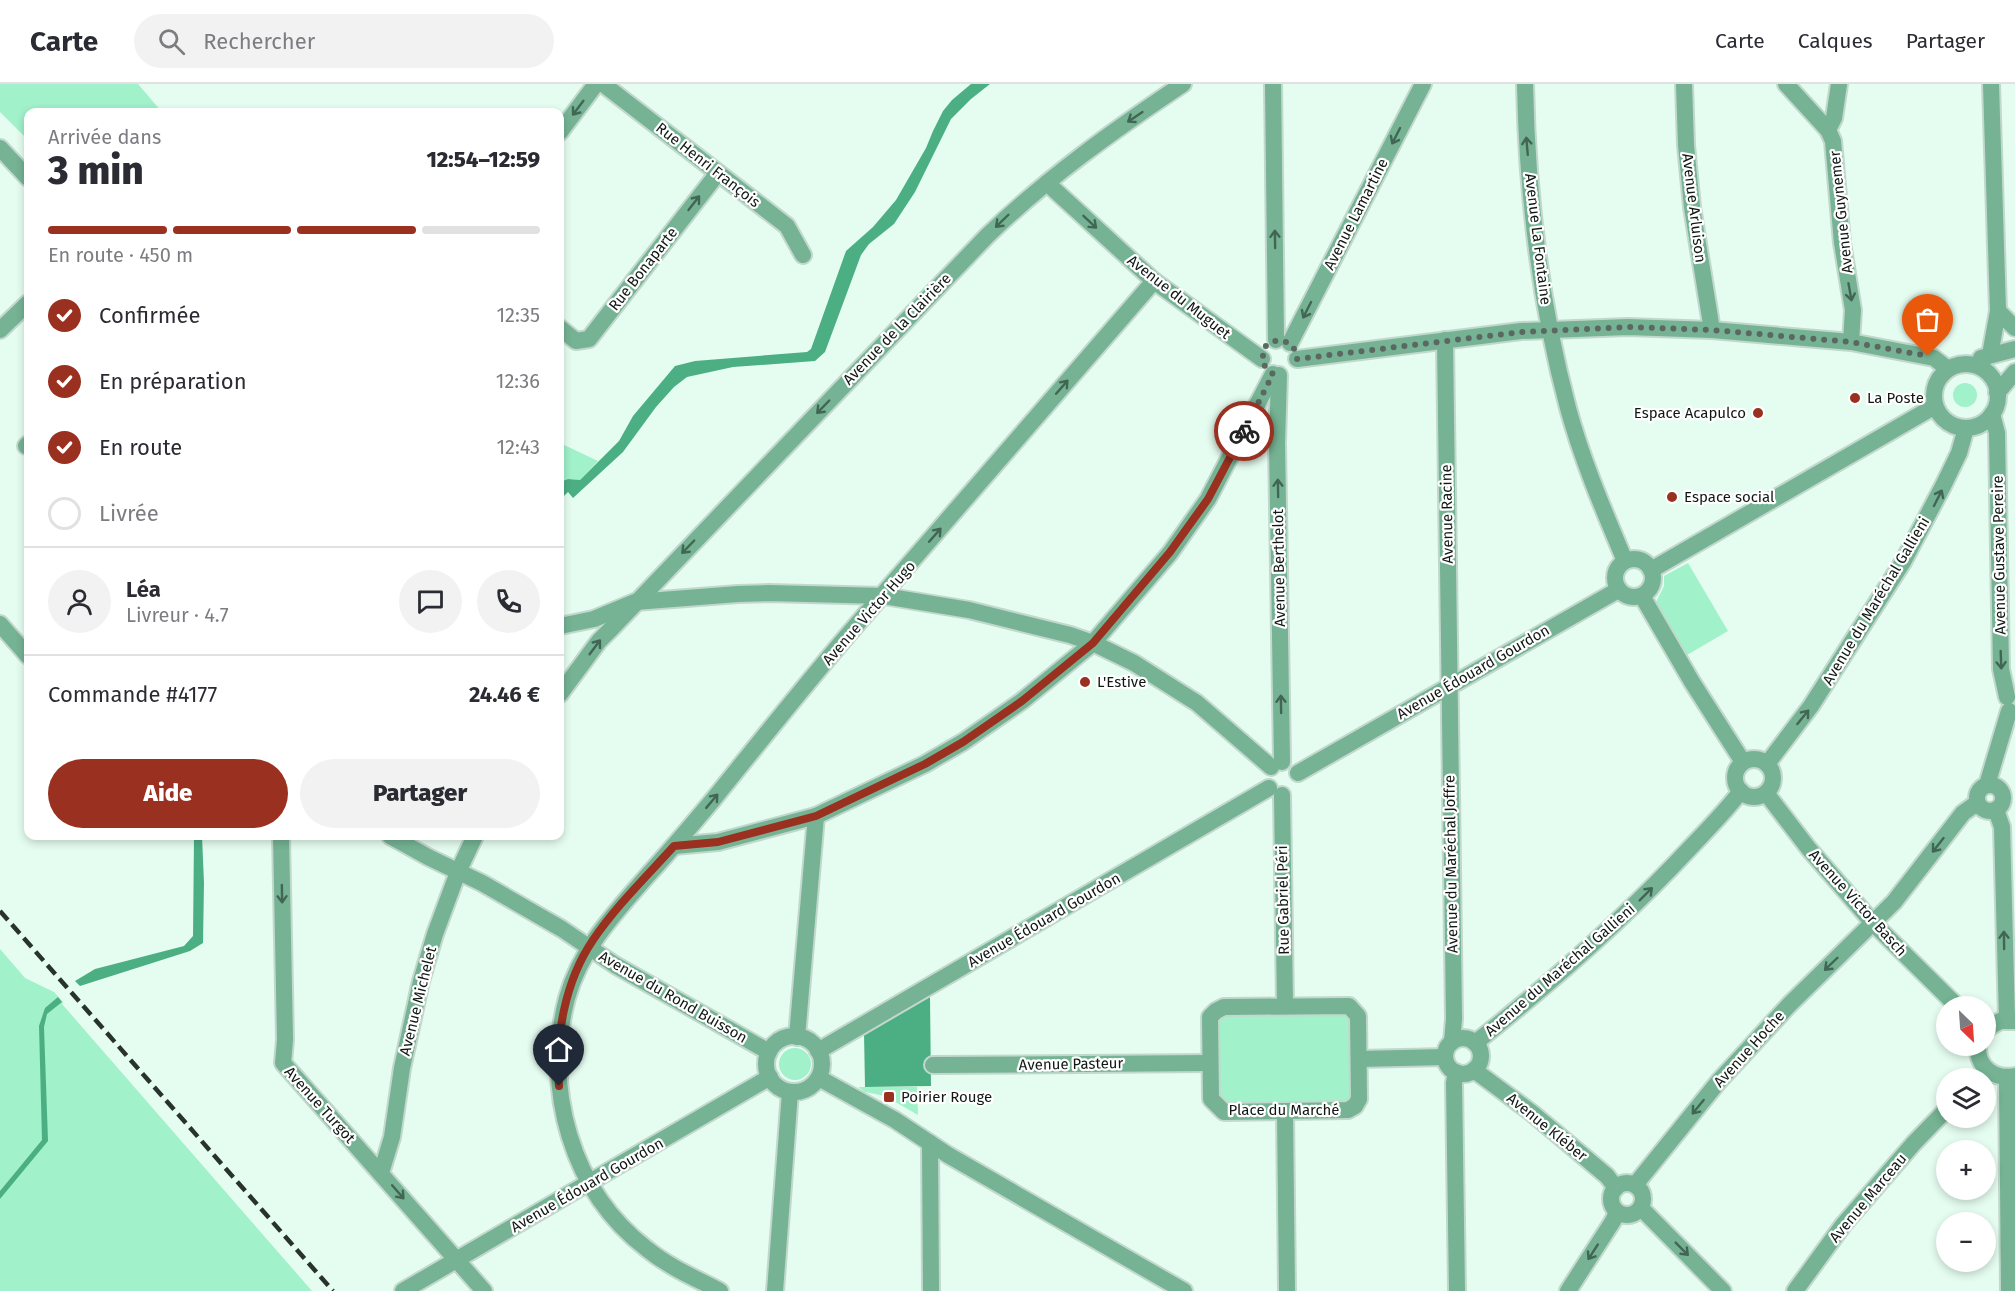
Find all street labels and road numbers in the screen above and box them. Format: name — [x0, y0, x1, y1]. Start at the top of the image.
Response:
street label: Rue Henri François — [652, 119, 764, 211]
street label: Avenue Guynemer — [1826, 150, 1856, 274]
street label: Avenue Arluison — [1678, 152, 1710, 264]
street label: Avenue Lamartine — [1320, 155, 1392, 273]
street label: Avenue La Fontaine — [1521, 172, 1555, 306]
street label: Rue Bonaparte — [605, 224, 681, 314]
street label: Avenue du Muguet — [1124, 251, 1235, 343]
street label: Avenue de la Clairière — [839, 270, 955, 388]
street label: Avenue Racine — [1437, 464, 1457, 564]
street label: Avenue Gustave Pereire — [1989, 475, 2009, 635]
street label: Avenue Berthelot — [1269, 508, 1289, 627]
street label: Avenue du Maréchal Gallieni — [1819, 514, 1933, 688]
street label: Avenue Victor Hugo — [819, 557, 919, 669]
street label: Avenue Édouard Gourdon — [1393, 621, 1553, 723]
street label: Avenue du Maréchal Joffre — [1440, 775, 1462, 953]
street label: Rue Gabriel Péri — [1273, 845, 1293, 955]
street label: Avenue Victor Basch — [1805, 846, 1911, 960]
street label: Avenue Édouard Gourdon — [964, 869, 1124, 971]
street label: Avenue du Maréchal Gallieni — [1481, 900, 1639, 1040]
street label: Avenue Michelet — [396, 944, 440, 1057]
street label: Avenue du Rond Buisson — [596, 947, 750, 1047]
street label: Avenue Hoche — [1710, 1007, 1788, 1091]
street label: Avenue Pasteur — [1019, 1054, 1124, 1074]
street label: Avenue Turgot — [281, 1063, 360, 1147]
street label: Avenue Kléber — [1503, 1089, 1591, 1165]
street label: Place du Marché — [1228, 1101, 1340, 1119]
street label: Avenue Édouard Gourdon — [507, 1134, 667, 1236]
street label: Avenue Marceau — [1826, 1150, 1910, 1246]

